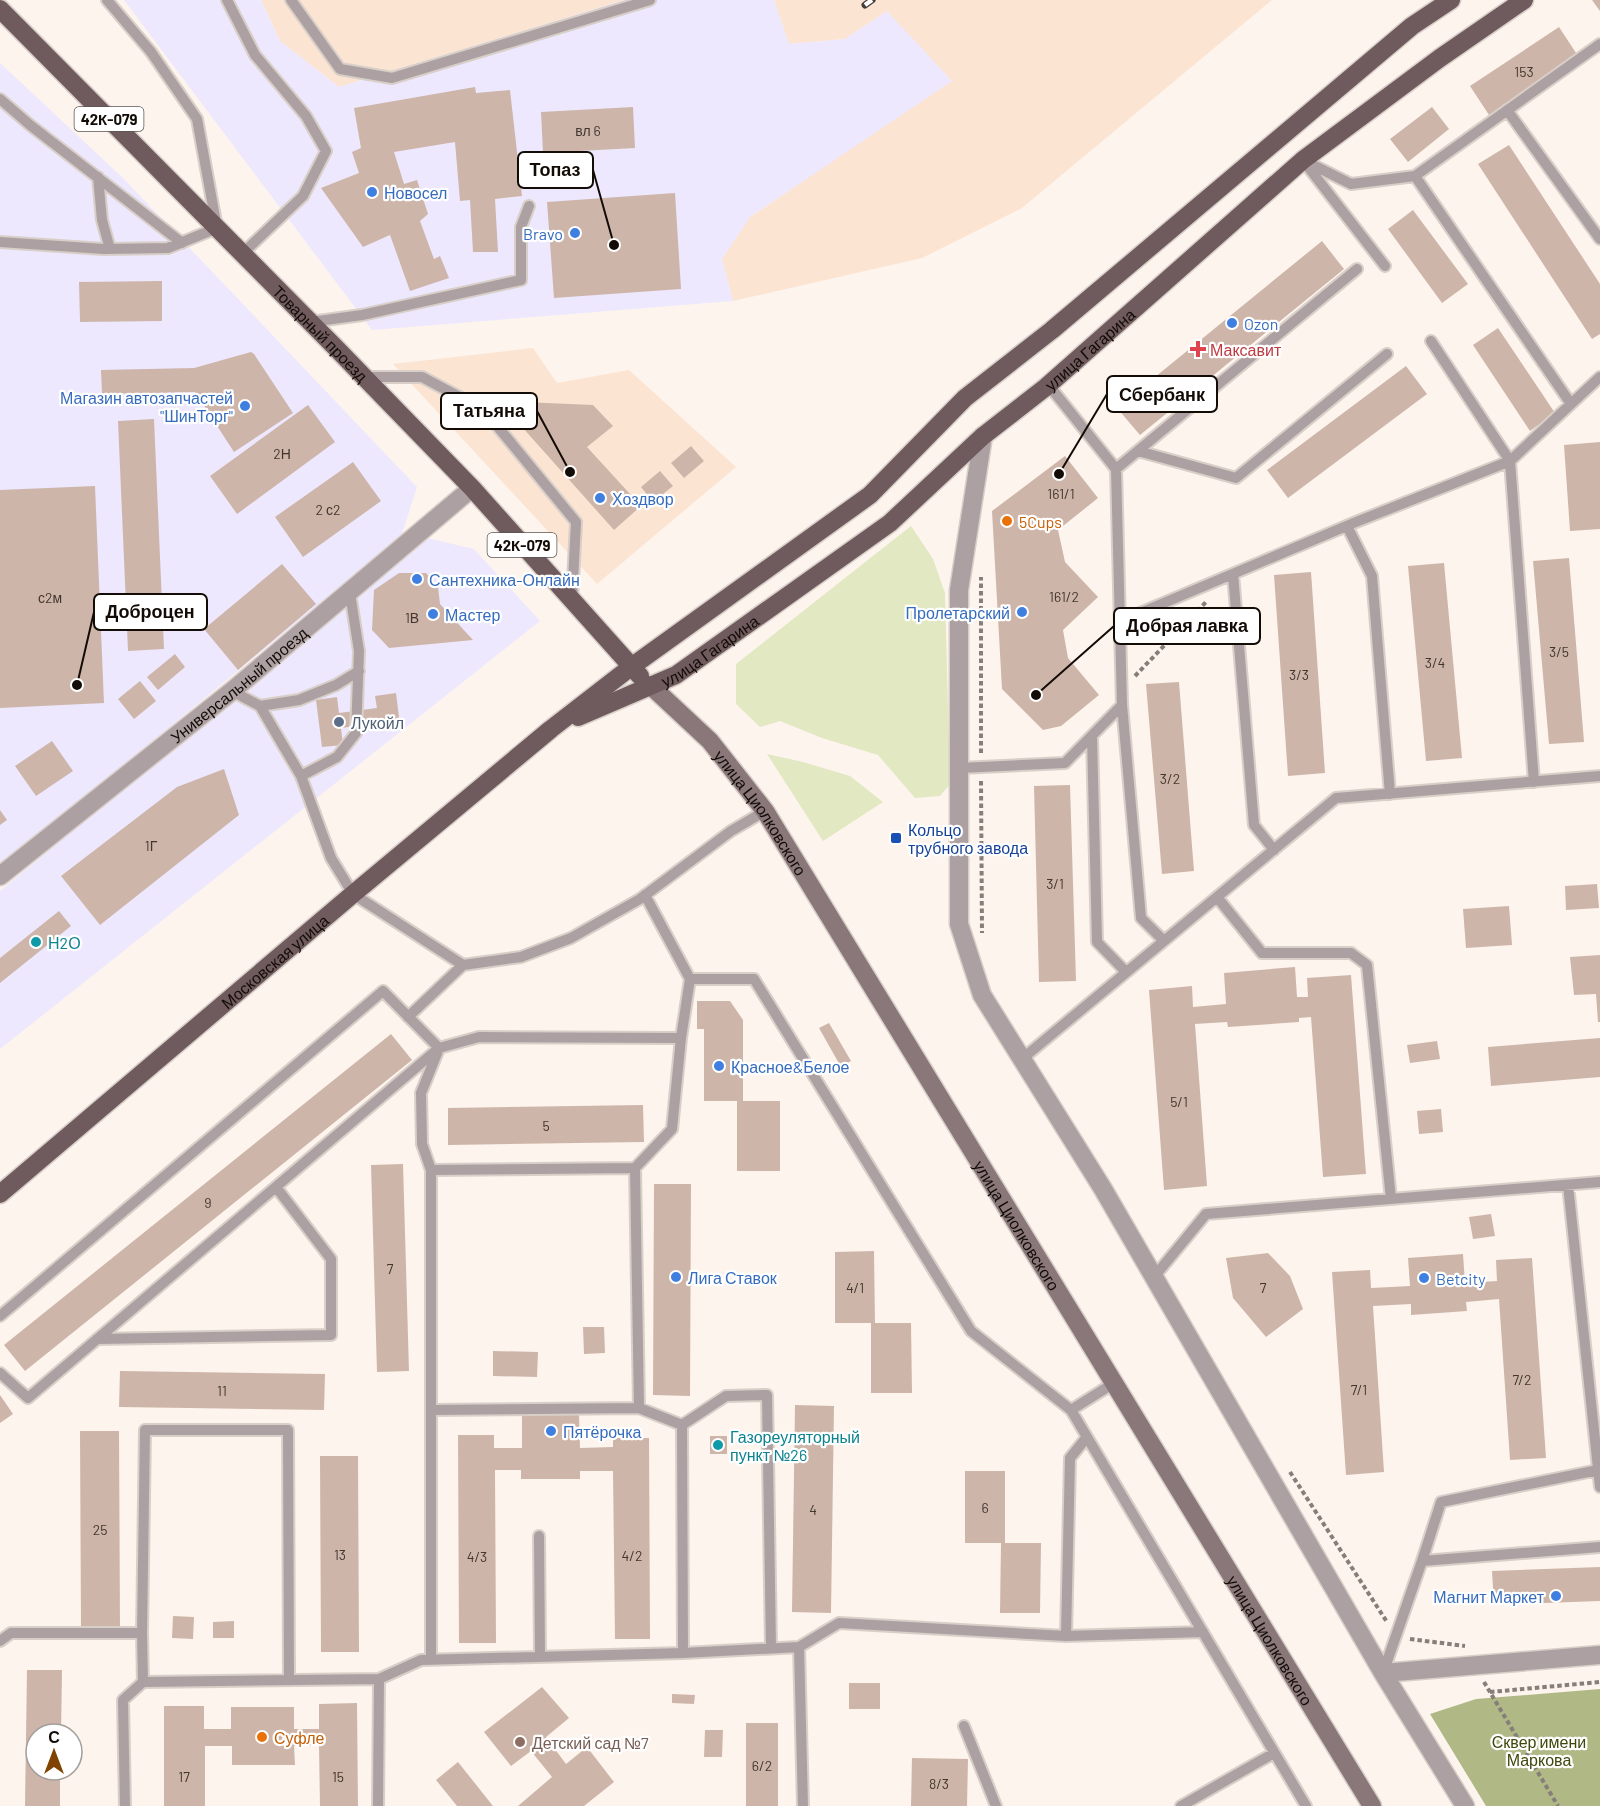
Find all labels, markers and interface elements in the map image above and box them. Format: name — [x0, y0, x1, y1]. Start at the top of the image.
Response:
house number: 153 — [1514, 63, 1534, 80]
road number: 42К-079 — [74, 107, 144, 131]
house number: вл 6 — [575, 122, 601, 139]
callout: Топаз — [518, 152, 593, 188]
text: Топаз — [530, 158, 581, 180]
place label: Новосел — [384, 183, 447, 202]
marker: Новосел — [365, 185, 379, 199]
place label: Bravo — [523, 224, 563, 243]
marker: Bravo — [568, 226, 582, 240]
street label: Товарный проезд — [269, 281, 373, 386]
street label: улица Гагарина — [1040, 304, 1138, 394]
place label: Ozon — [1244, 314, 1278, 333]
marker: Ozon — [1225, 316, 1239, 330]
place label: Максавит — [1210, 340, 1282, 359]
marker: Максавит — [1191, 342, 1205, 356]
callout: Сбербанк — [1107, 376, 1217, 412]
text: Сбербанк — [1119, 383, 1206, 405]
place label: Магазин автозапчастей "ШинТорг" — [60, 388, 233, 425]
callout: Татьяна — [441, 393, 537, 429]
marker: Магазин автозапчастей "ШинТорг" — [238, 399, 252, 413]
text: Татьяна — [453, 399, 526, 421]
house number: 2Н — [273, 445, 291, 462]
house number: 161/1 — [1047, 485, 1075, 502]
place label: Хоздвор — [612, 489, 674, 508]
marker: Хоздвор — [593, 491, 607, 505]
house number: 2 с2 — [316, 501, 340, 518]
place label: 5Cups — [1019, 512, 1062, 531]
marker: 5Cups — [1000, 514, 1014, 528]
road number: 42К-079 — [488, 533, 556, 557]
place label: Сантехника-Онлайн — [429, 570, 580, 589]
marker: Сантехника-Онлайн — [410, 572, 424, 586]
house number: 161/2 — [1049, 588, 1079, 605]
house number: с2м — [38, 589, 62, 606]
callout: Доброцен — [94, 594, 207, 630]
text: Доброцен — [105, 600, 195, 622]
place label: Пролетарский — [906, 603, 1010, 622]
place label: Мастер — [445, 605, 500, 624]
marker: Пролетарский — [1015, 605, 1029, 619]
marker: Мастер — [426, 607, 440, 621]
callout: Добрая лавка — [1114, 608, 1260, 644]
house number: 1В — [405, 609, 419, 626]
street label: улица Гагарина — [658, 610, 762, 690]
text: Добрая лавка — [1126, 614, 1249, 636]
street label: Универсальный проезд — [166, 622, 311, 746]
house number: 3/5 — [1549, 643, 1569, 660]
house number: 3/4 — [1425, 654, 1445, 671]
house number: 3/3 — [1289, 666, 1309, 683]
place label: Лукойл — [351, 713, 404, 732]
marker: Лукойл — [332, 715, 346, 729]
street label: улица Циолковского — [711, 746, 811, 879]
house number: 3/2 — [1160, 770, 1180, 787]
place label: Кольцо трубного завода — [908, 820, 1028, 857]
marker: Кольцо трубного завода — [889, 831, 903, 845]
house number: 1Г — [145, 837, 158, 854]
house number: 3/1 — [1046, 875, 1064, 892]
street label: Московская улица — [217, 910, 332, 1012]
place label: Н2О — [48, 933, 81, 952]
marker: Н2О — [29, 935, 43, 949]
place label: Красное&Белое — [731, 1057, 850, 1076]
marker: Красное&Белое — [712, 1059, 726, 1073]
house number: 5/1 — [1170, 1093, 1188, 1110]
house number: 5 — [542, 1117, 550, 1134]
street label: улица Циолковского — [971, 1156, 1064, 1293]
house number: 9 — [204, 1194, 212, 1211]
house number: 7 — [387, 1260, 394, 1277]
place label: Лига Ставок — [688, 1268, 778, 1287]
place label: Betcity — [1436, 1269, 1486, 1288]
marker: Лига Ставок — [669, 1270, 683, 1284]
marker: Betcity — [1417, 1271, 1431, 1285]
house number: 4/1 — [846, 1279, 864, 1296]
house number: 7 — [1260, 1279, 1267, 1296]
house number: 7/2 — [1513, 1371, 1531, 1388]
house number: 7/1 — [1351, 1381, 1367, 1398]
house number: 11 — [217, 1382, 227, 1399]
place label: Пятёрочка — [563, 1422, 642, 1441]
marker: Пятёрочка — [544, 1424, 558, 1438]
place label: Газореуляторный пункт №26 — [730, 1427, 860, 1464]
marker: Газореуляторный пункт №26 — [711, 1438, 725, 1452]
house number: 6 — [981, 1499, 989, 1516]
house number: 4 — [809, 1501, 817, 1518]
house number: 25 — [93, 1521, 107, 1538]
house number: 13 — [334, 1546, 346, 1563]
house number: 4/2 — [622, 1547, 642, 1564]
house number: 4/3 — [467, 1548, 487, 1565]
street label: улица Циолковского — [1224, 1571, 1318, 1708]
place label: Магнит Маркет — [1433, 1587, 1545, 1606]
marker: Магнит Маркет — [1549, 1589, 1563, 1603]
north arrow — [24, 1722, 84, 1782]
text: С — [48, 1727, 60, 1746]
place label: Суфле — [274, 1728, 325, 1747]
marker: Суфле — [255, 1730, 269, 1744]
park label: Сквер имени Маркова — [1492, 1732, 1586, 1769]
place label: Детский сад №7 — [532, 1733, 649, 1752]
marker: Детский сад №7 — [513, 1735, 527, 1749]
house number: 6/2 — [752, 1757, 772, 1774]
house number: 17 — [178, 1768, 190, 1785]
house number: 15 — [332, 1768, 344, 1785]
house number: 8/3 — [929, 1775, 949, 1792]

